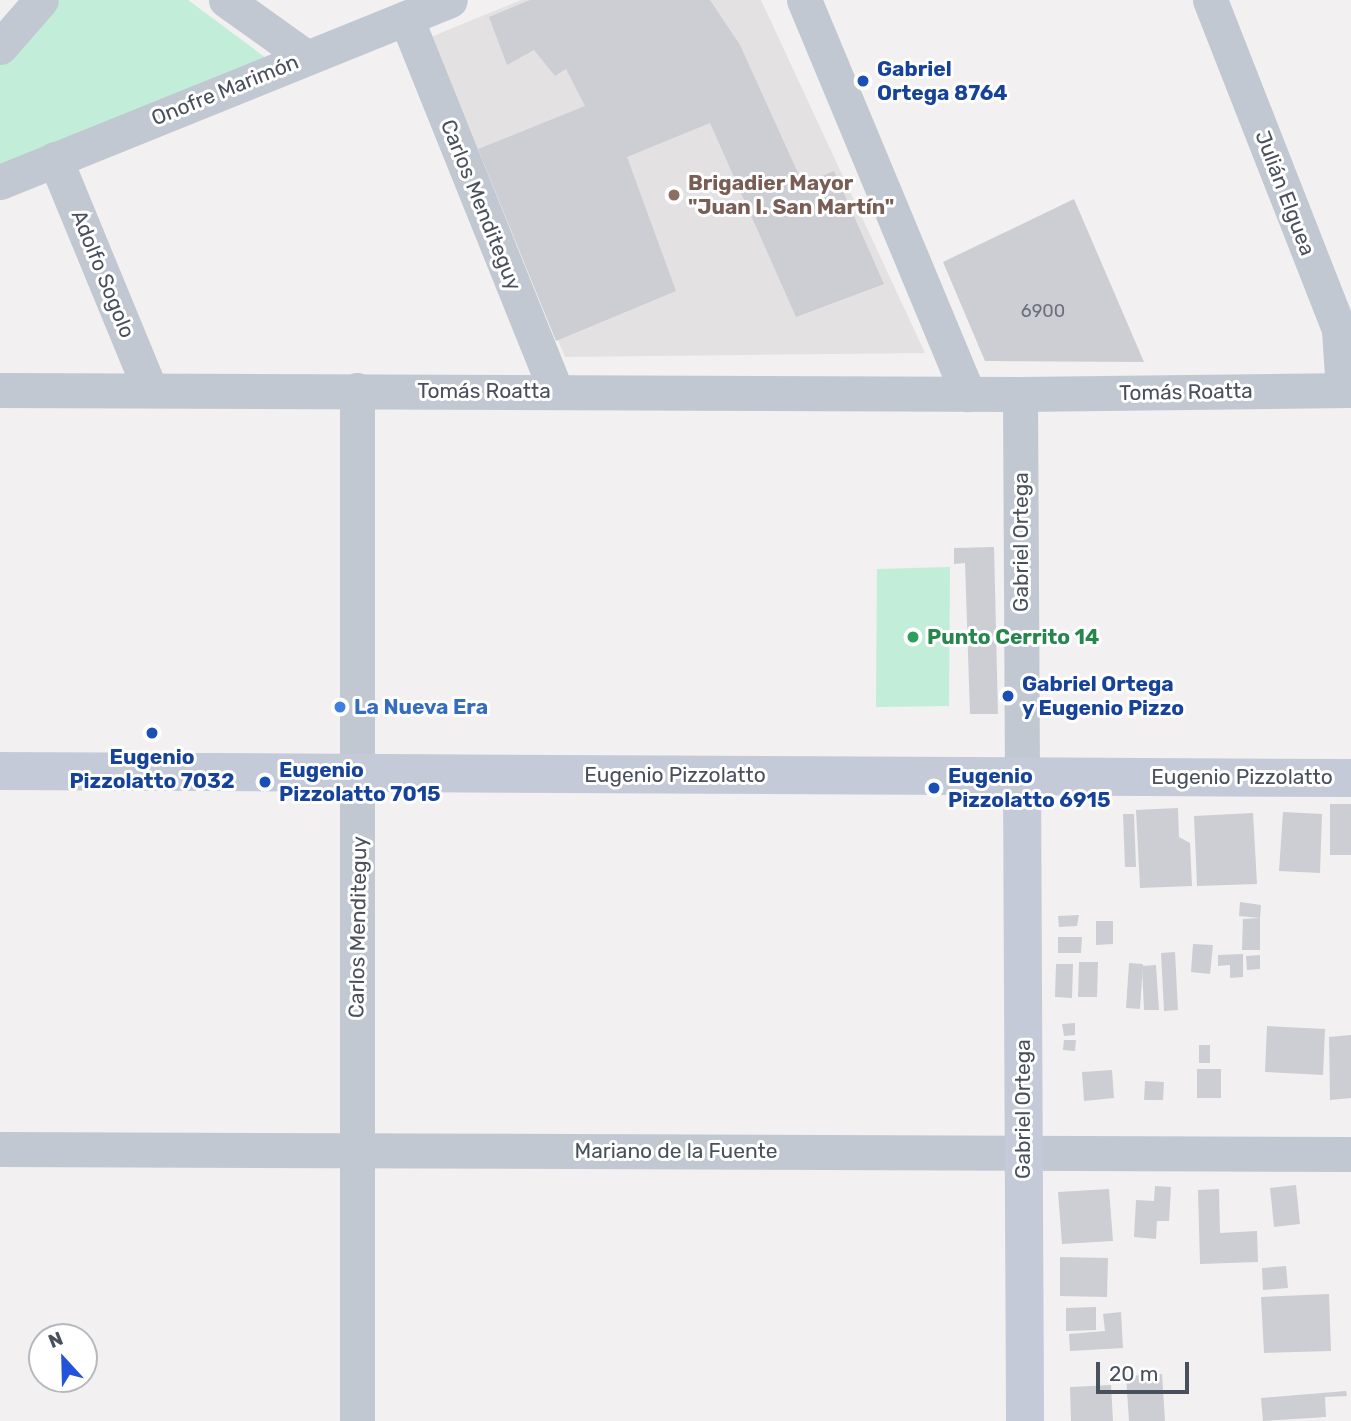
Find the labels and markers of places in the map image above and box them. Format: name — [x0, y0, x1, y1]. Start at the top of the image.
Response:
place label: Gabriel Ortega 8764 — [877, 56, 1008, 106]
marker: Gabriel Ortega 8764 — [855, 73, 871, 89]
place label: Brigadier Mayor "Juan I. San Martín" — [688, 170, 894, 220]
marker: Brigadier Mayor "Juan I. San Martín" — [666, 187, 682, 203]
place label: Punto Cerrito 14 — [927, 624, 1099, 650]
marker: Punto Cerrito 14 — [905, 629, 921, 645]
place label: Gabriel Ortega y Eugenio Pizzo — [1022, 671, 1185, 721]
marker: Gabriel Ortega y Eugenio Pizzo — [1000, 688, 1016, 704]
place label: La Nueva Era — [354, 694, 488, 720]
marker: La Nueva Era — [332, 699, 348, 715]
marker: Eugenio Pizzolatto 7032 — [144, 725, 160, 741]
place label: Eugenio Pizzolatto 7032 — [69, 744, 235, 794]
place label: Eugenio Pizzolatto 7015 — [279, 757, 441, 807]
place label: Eugenio Pizzolatto 6915 — [948, 763, 1111, 813]
marker: Eugenio Pizzolatto 7015 — [257, 774, 273, 790]
marker: Eugenio Pizzolatto 6915 — [926, 780, 942, 796]

